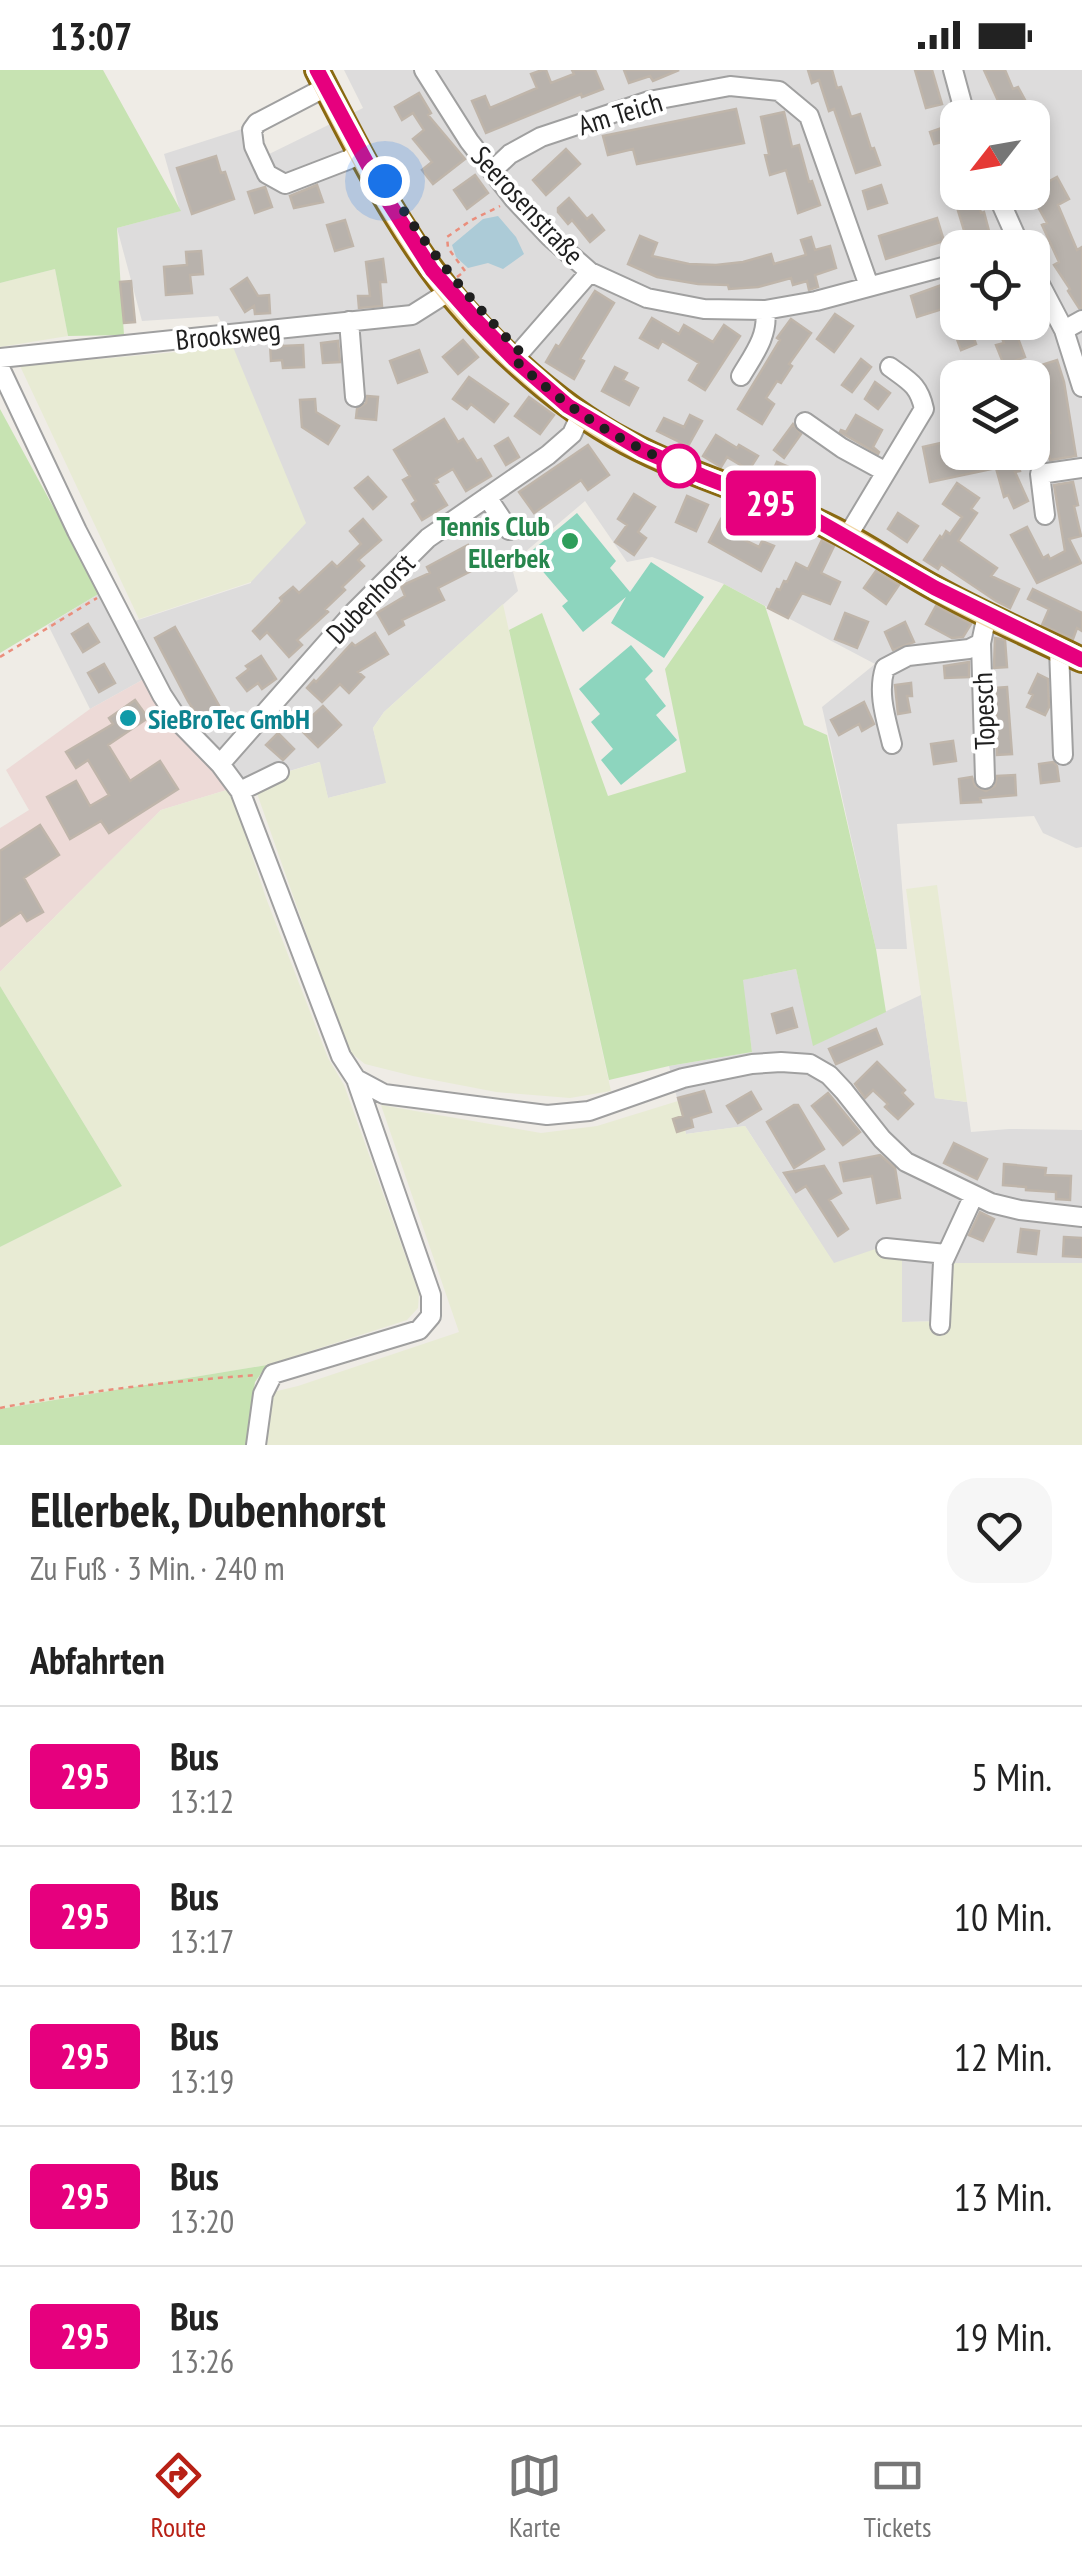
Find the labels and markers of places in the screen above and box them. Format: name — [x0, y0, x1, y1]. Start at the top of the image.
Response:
unlabelled marker — [658, 445, 700, 487]
place label: Tennis Club Ellerbek — [437, 507, 550, 576]
marker: Tennis Club Ellerbek — [559, 530, 581, 552]
place label: SieBroTec GmbH — [148, 700, 310, 737]
marker: SieBroTec GmbH — [117, 707, 139, 729]

